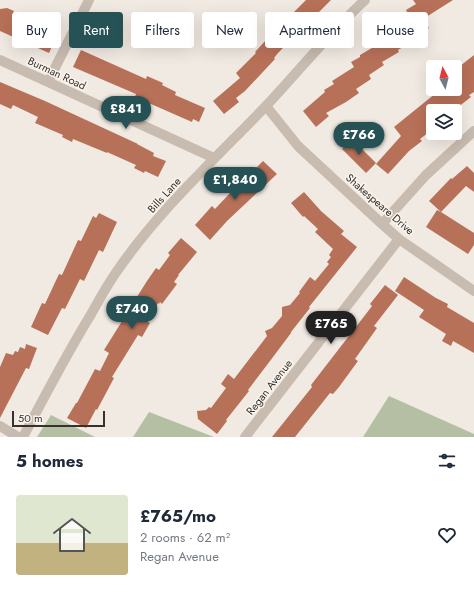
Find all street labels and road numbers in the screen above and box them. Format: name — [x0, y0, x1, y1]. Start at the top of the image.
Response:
street label: Burman Road — [25, 53, 89, 93]
street label: Shakespeare Drive — [342, 170, 418, 239]
street label: Bills Lane — [144, 173, 185, 217]
street label: Regan Avenue — [242, 356, 296, 418]

